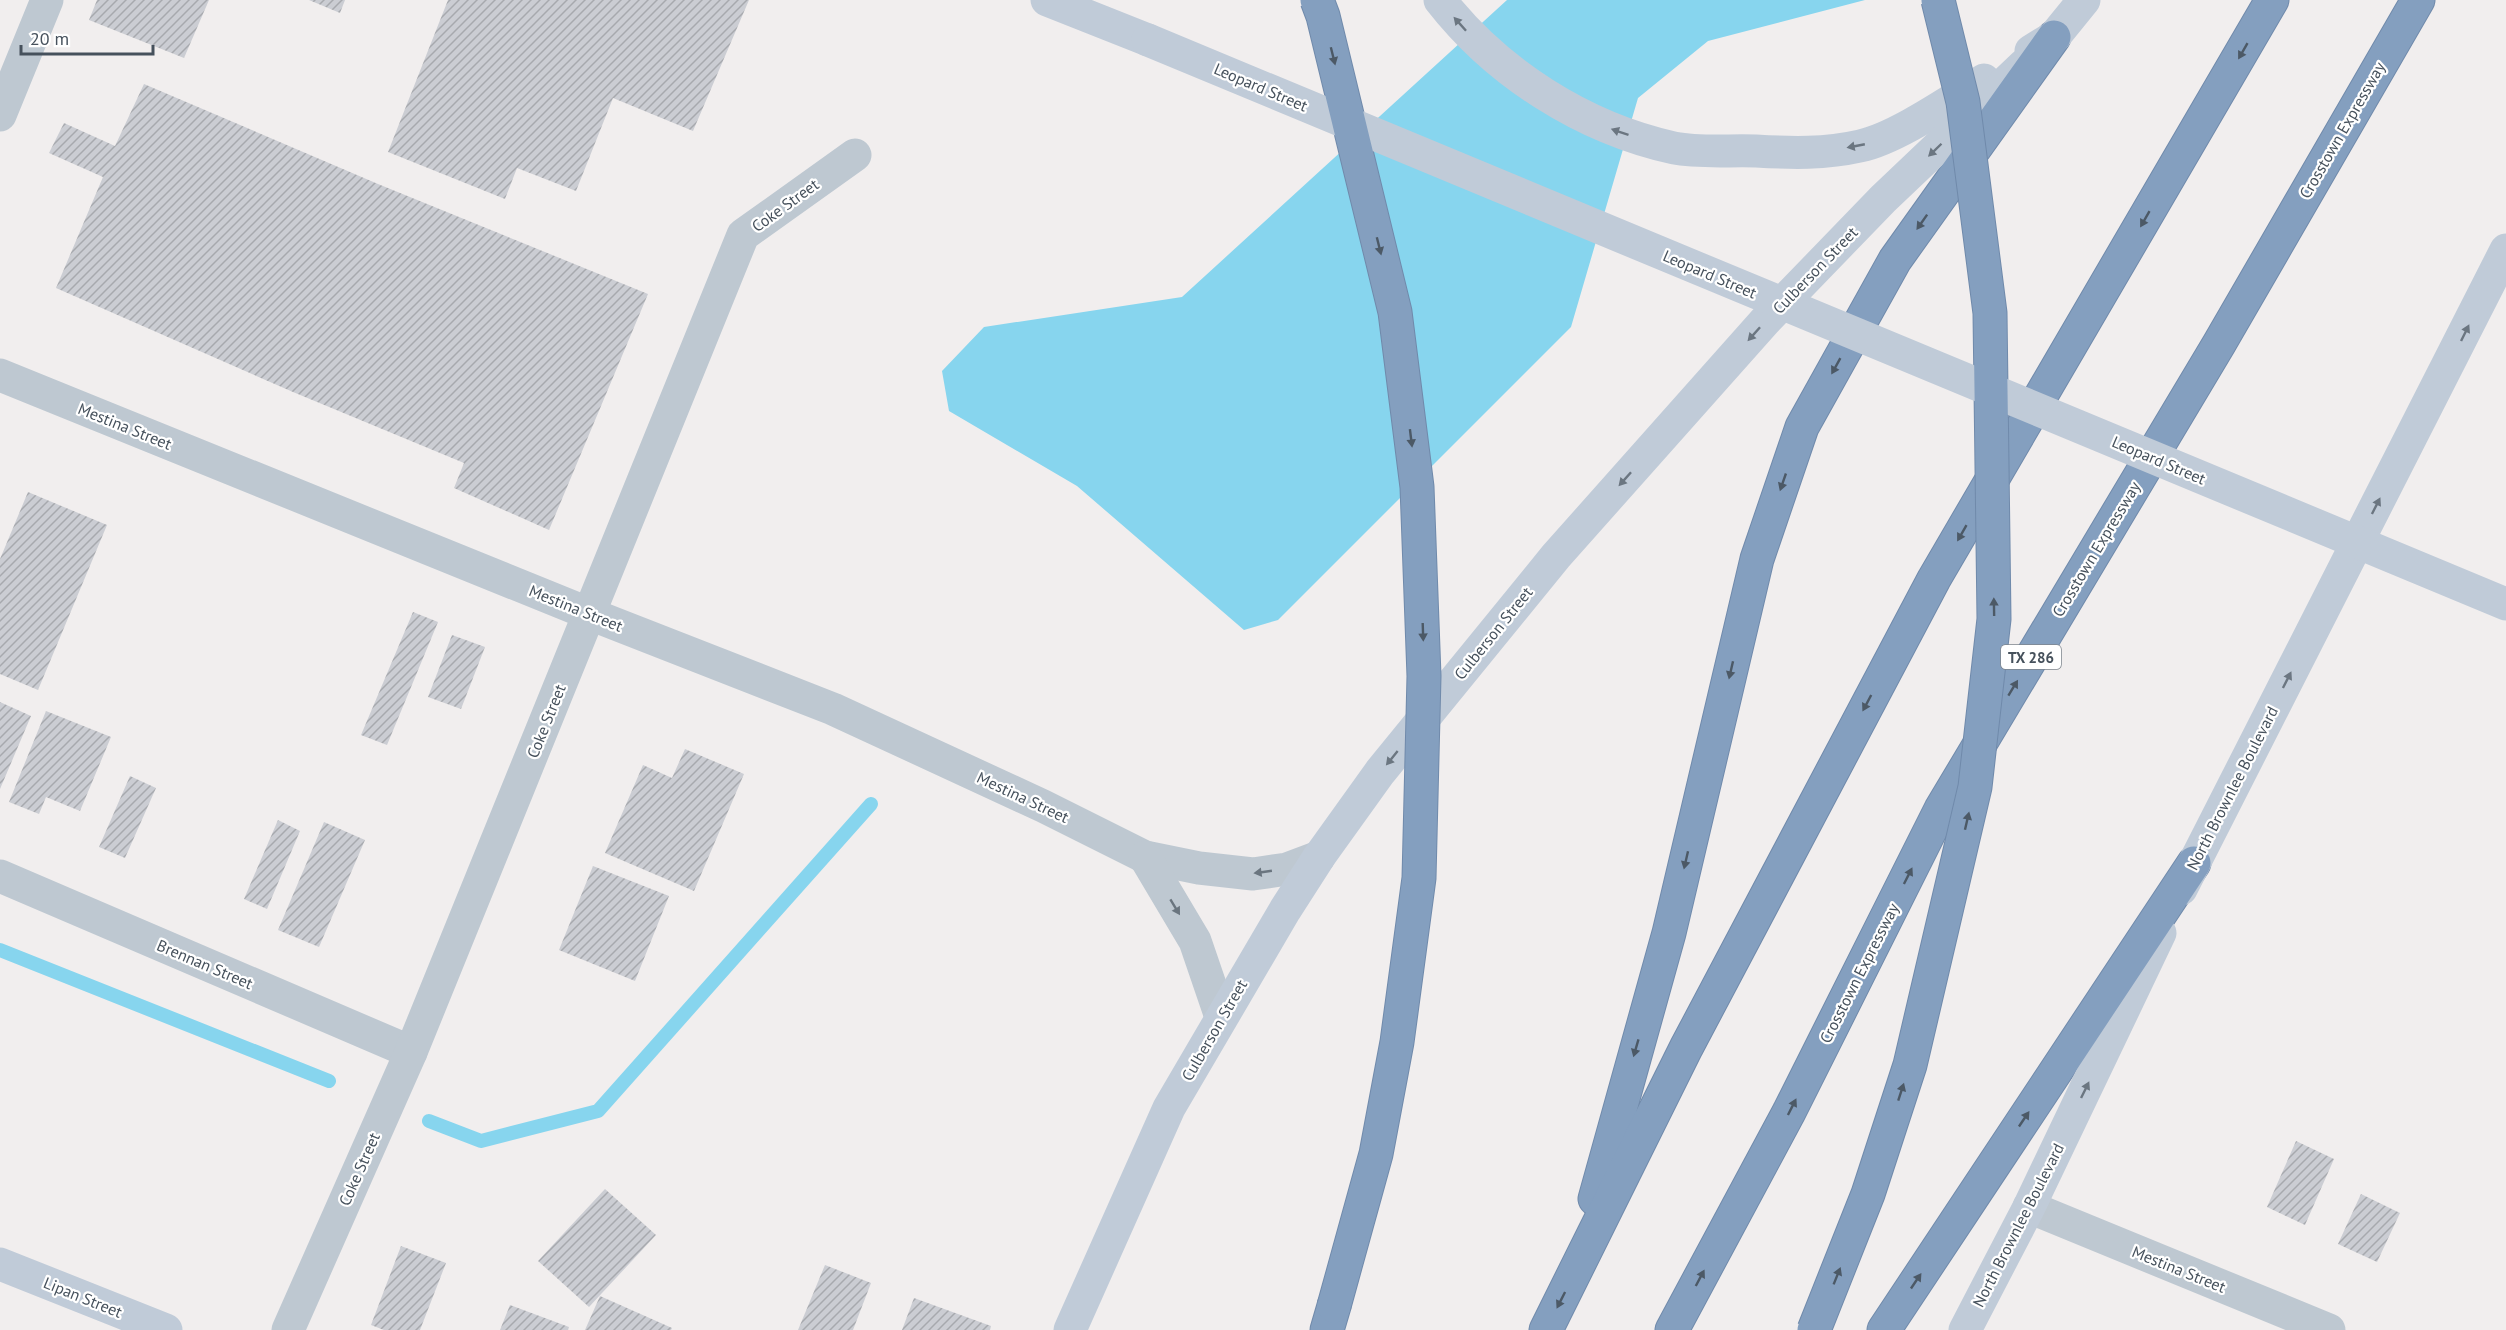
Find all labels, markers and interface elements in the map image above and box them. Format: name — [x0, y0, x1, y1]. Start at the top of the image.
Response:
one-way arrow — [1453, 16, 1467, 31]
scale bar — [21, 18, 153, 56]
text: 20 m — [30, 27, 69, 50]
one-way arrow — [2237, 43, 2248, 59]
one-way arrow — [1328, 47, 1338, 65]
street label: Leopard Street — [1211, 58, 1311, 116]
street label: Crosstown Expressway — [2295, 58, 2390, 202]
one-way arrow — [1611, 126, 1629, 136]
one-way arrow — [1846, 142, 1865, 151]
one-way arrow — [1928, 142, 1942, 156]
street label: Coke Street — [748, 174, 823, 236]
one-way arrow — [2139, 211, 2150, 227]
one-way arrow — [1916, 213, 1928, 229]
street label: Culberson Street — [1768, 222, 1862, 318]
one-way arrow — [1375, 236, 1384, 255]
street label: Leopard Street — [1660, 245, 1760, 303]
one-way arrow — [2460, 324, 2470, 341]
one-way arrow — [1748, 326, 1761, 341]
one-way arrow — [1831, 358, 1841, 375]
street label: Mestina Street — [75, 398, 175, 454]
one-way arrow — [1406, 428, 1416, 447]
street label: Leopard Street — [2109, 431, 2209, 489]
one-way arrow — [1618, 472, 1632, 487]
one-way arrow — [1778, 473, 1788, 491]
street label: Crosstown Expressway — [2048, 477, 2145, 620]
one-way arrow — [2372, 498, 2381, 515]
one-way arrow — [1957, 524, 1967, 541]
street label: Mestina Street — [526, 580, 626, 636]
street label: Culberson Street — [1449, 582, 1537, 683]
one-way arrow — [1989, 598, 1999, 617]
one-way arrow — [1418, 623, 1427, 642]
road number: TX 286 — [2001, 645, 2061, 669]
one-way arrow — [1726, 661, 1735, 680]
one-way arrow — [2283, 671, 2292, 688]
one-way arrow — [2008, 680, 2019, 696]
street label: Coke Street — [522, 681, 570, 761]
one-way arrow — [1862, 695, 1872, 712]
street label: North Brownlee Boulevard — [2182, 703, 2282, 873]
one-way arrow — [1386, 750, 1398, 765]
street label: Mestina Street — [974, 767, 1073, 827]
one-way arrow — [1963, 812, 1972, 831]
one-way arrow — [1681, 850, 1691, 869]
one-way arrow — [1902, 867, 1912, 885]
one-way arrow — [1253, 868, 1272, 877]
one-way arrow — [1170, 899, 1180, 916]
street label: Crosstown Expressway — [1815, 899, 1903, 1046]
street label: Brennan Street — [154, 935, 256, 993]
street label: Culberson Street — [1177, 975, 1251, 1084]
one-way arrow — [1631, 1039, 1641, 1057]
one-way arrow — [2081, 1081, 2090, 1098]
one-way arrow — [1897, 1083, 1907, 1101]
one-way arrow — [1787, 1098, 1797, 1115]
one-way arrow — [2018, 1111, 2030, 1127]
street label: Coke Street — [334, 1129, 384, 1209]
street label: North Brownlee Boulevard — [1968, 1140, 2068, 1310]
street label: Mestina Street — [2129, 1241, 2229, 1297]
one-way arrow — [1832, 1267, 1842, 1285]
one-way arrow — [1695, 1270, 1705, 1287]
street label: Lipan Street — [41, 1272, 126, 1322]
one-way arrow — [1911, 1273, 1922, 1289]
one-way arrow — [1556, 1292, 1566, 1309]

